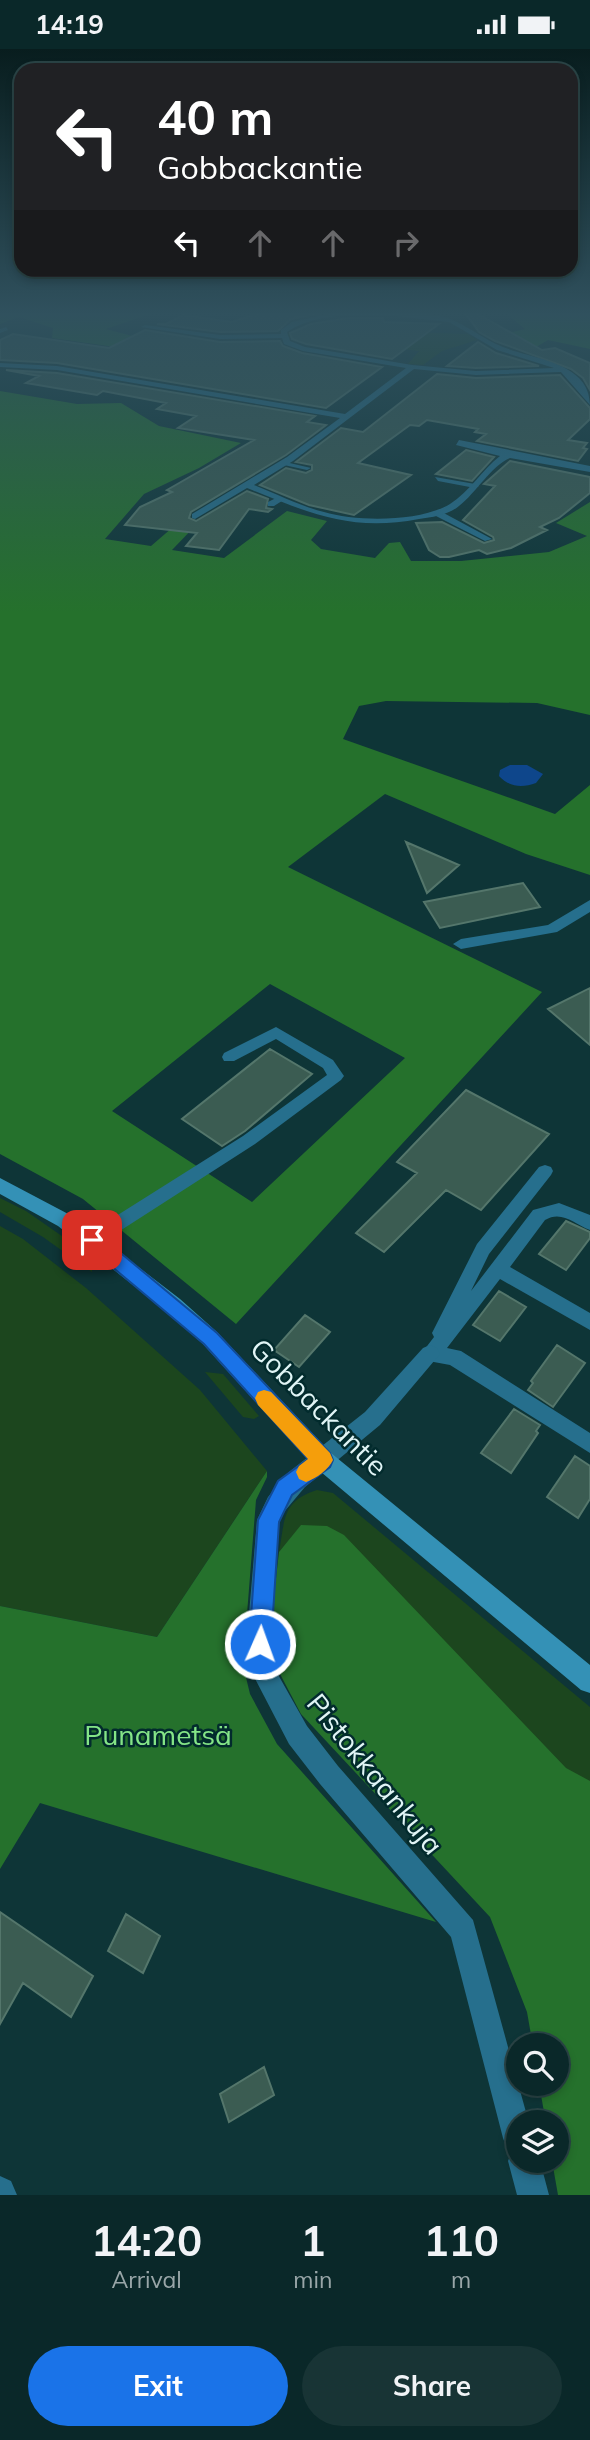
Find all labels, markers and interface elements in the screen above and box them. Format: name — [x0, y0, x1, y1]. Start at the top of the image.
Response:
text: 14:19 — [35, 8, 104, 41]
text: 40 m — [157, 86, 273, 147]
icon: left — [42, 91, 133, 182]
text: Gobbackantie — [157, 147, 363, 187]
icon: left — [168, 224, 206, 262]
icon: ahead — [241, 224, 279, 262]
icon: ahead — [314, 224, 352, 262]
icon: right — [387, 224, 425, 262]
pin — [62, 1210, 122, 1270]
icon: arrive — [73, 1221, 111, 1259]
street label: Gobbackantie — [243, 1331, 395, 1483]
position arrow — [223, 1607, 297, 1681]
street label: Pistokkaankuja — [300, 1686, 451, 1861]
park label: Punametsä — [84, 1717, 232, 1752]
map controls — [506, 2033, 569, 2173]
button: search — [506, 2033, 569, 2096]
button: layers — [506, 2110, 569, 2173]
text: 14:20 — [91, 2214, 202, 2267]
text: 1 — [300, 2214, 325, 2267]
text: 110 — [423, 2214, 499, 2267]
text: Arrival — [111, 2265, 182, 2294]
text: min — [293, 2265, 332, 2294]
text: m — [451, 2265, 471, 2294]
button: Exit — [28, 2346, 288, 2426]
button: Share — [302, 2346, 562, 2426]

